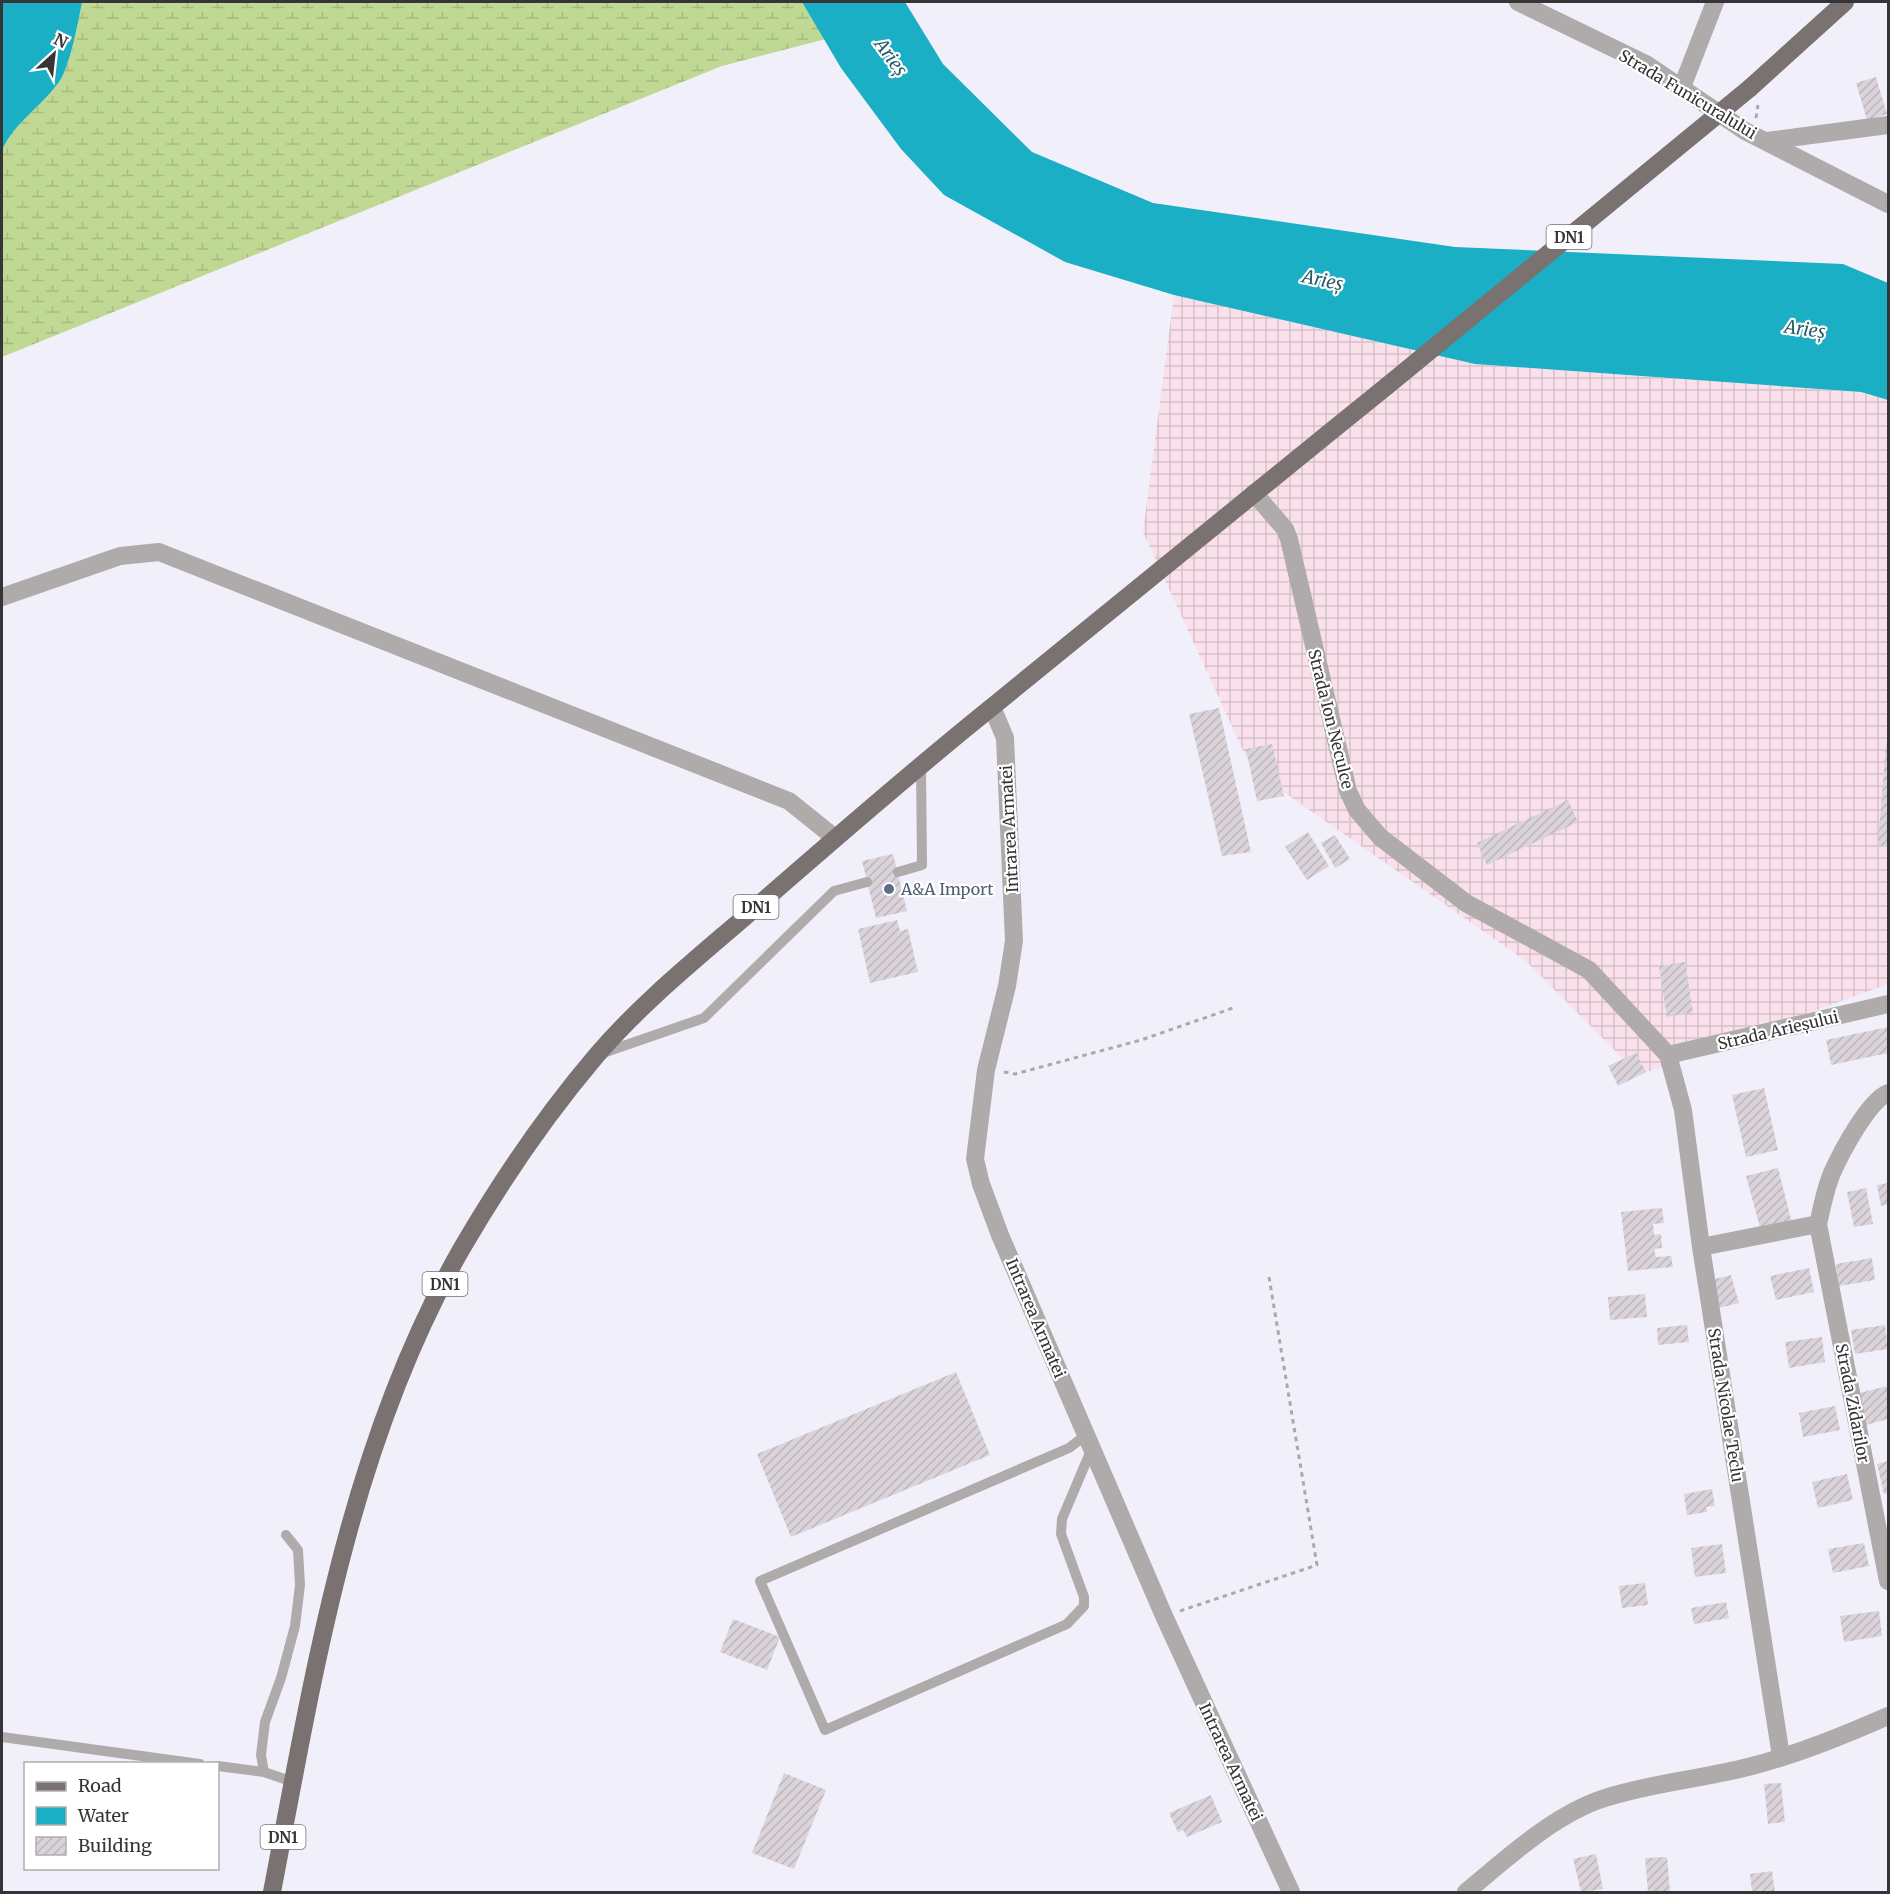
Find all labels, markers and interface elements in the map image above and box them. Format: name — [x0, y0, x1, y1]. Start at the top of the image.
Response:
north arrow — [24, 24, 84, 84]
text: N — [51, 29, 71, 53]
water label: Arieș — [868, 32, 912, 80]
street label: Strada Funicuralului — [1615, 45, 1761, 143]
road number: DN1 — [1546, 225, 1592, 249]
water label: Arieș — [1299, 264, 1345, 296]
water label: Arieș — [1781, 314, 1827, 343]
street label: Strada Ion Neculce — [1304, 647, 1358, 791]
street label: Intrarea Armatei — [996, 765, 1022, 893]
place label: A&A Import — [900, 879, 994, 899]
marker: A&A Import — [882, 882, 896, 896]
road number: DN1 — [734, 895, 778, 919]
street label: Strada Arieșului — [1716, 1006, 1841, 1055]
street label: Intrarea Armatei — [1002, 1255, 1070, 1381]
road number: DN1 — [422, 1272, 468, 1296]
street label: Strada Nicolae Teclu — [1704, 1326, 1748, 1484]
street label: Strada Zidarilor — [1832, 1342, 1874, 1464]
street label: Intrarea Armatei — [1195, 1700, 1267, 1824]
legend — [24, 1762, 219, 1870]
text: Road — [78, 1774, 122, 1797]
text: Water — [77, 1804, 129, 1827]
road number: DN1 — [260, 1825, 306, 1849]
text: Building — [78, 1834, 152, 1857]

